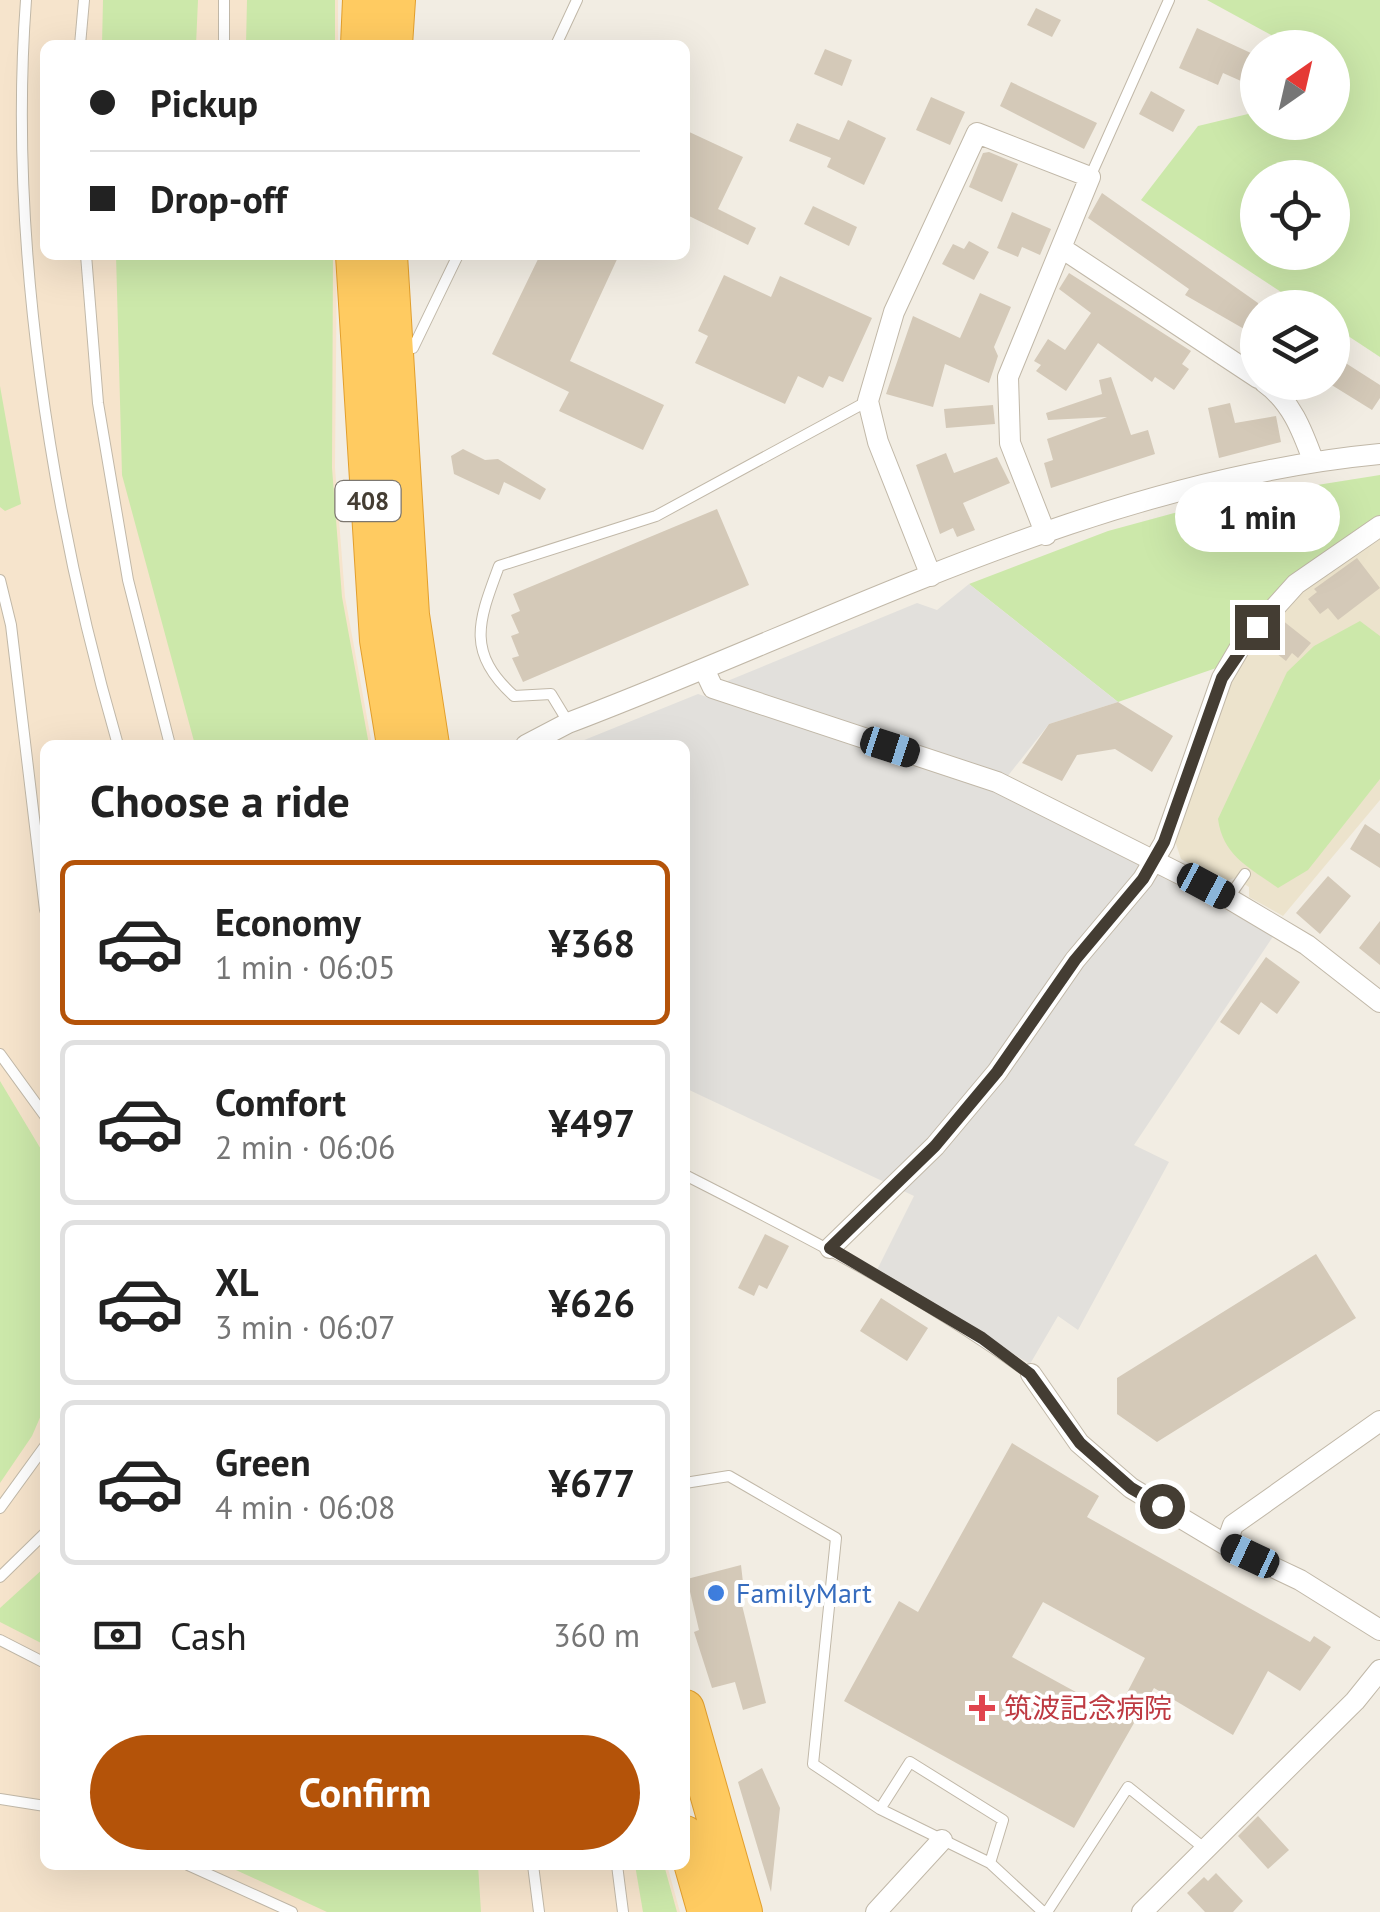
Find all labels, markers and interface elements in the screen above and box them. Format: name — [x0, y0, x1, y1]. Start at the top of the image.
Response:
north arrow — [1240, 30, 1350, 140]
map controls — [1240, 30, 1350, 400]
text: Pickup — [150, 78, 258, 127]
button: locate — [1240, 160, 1350, 270]
text: Drop-off — [150, 174, 287, 223]
button: layers — [1240, 290, 1350, 400]
road number: 408 — [336, 481, 400, 521]
callout: 1 min — [1174, 482, 1340, 552]
text: 1 min — [1218, 496, 1297, 538]
route end — [1235, 605, 1280, 650]
car — [857, 723, 923, 771]
text: Choose a ride — [90, 771, 350, 829]
car — [1172, 859, 1240, 913]
text: Economy — [215, 897, 361, 946]
icon: car — [95, 898, 185, 988]
text: ¥368 — [549, 918, 635, 967]
text: 1 min · 06:05 — [215, 946, 395, 988]
text: Comfort — [215, 1077, 346, 1126]
icon: car — [95, 1078, 185, 1168]
text: ¥497 — [549, 1098, 635, 1147]
text: 2 min · 06:06 — [215, 1126, 395, 1168]
text: XL — [215, 1257, 259, 1306]
icon: car — [95, 1258, 185, 1348]
text: ¥626 — [549, 1278, 635, 1327]
text: 3 min · 06:07 — [215, 1306, 395, 1348]
text: Green — [215, 1437, 311, 1486]
icon: car — [95, 1438, 185, 1528]
text: ¥677 — [549, 1458, 635, 1507]
route start — [1140, 1484, 1185, 1529]
text: 4 min · 06:08 — [215, 1486, 395, 1528]
car — [1216, 1530, 1284, 1582]
place label: FamilyMart — [736, 1574, 872, 1611]
marker: FamilyMart — [705, 1582, 727, 1604]
icon: cash — [90, 1608, 145, 1663]
text: Cash — [170, 1611, 247, 1660]
text: 360 m — [553, 1614, 640, 1656]
place label: 筑波記念病院 — [1004, 1689, 1172, 1726]
marker: 筑波記念病院 — [969, 1695, 995, 1721]
button: Confirm — [90, 1735, 640, 1850]

